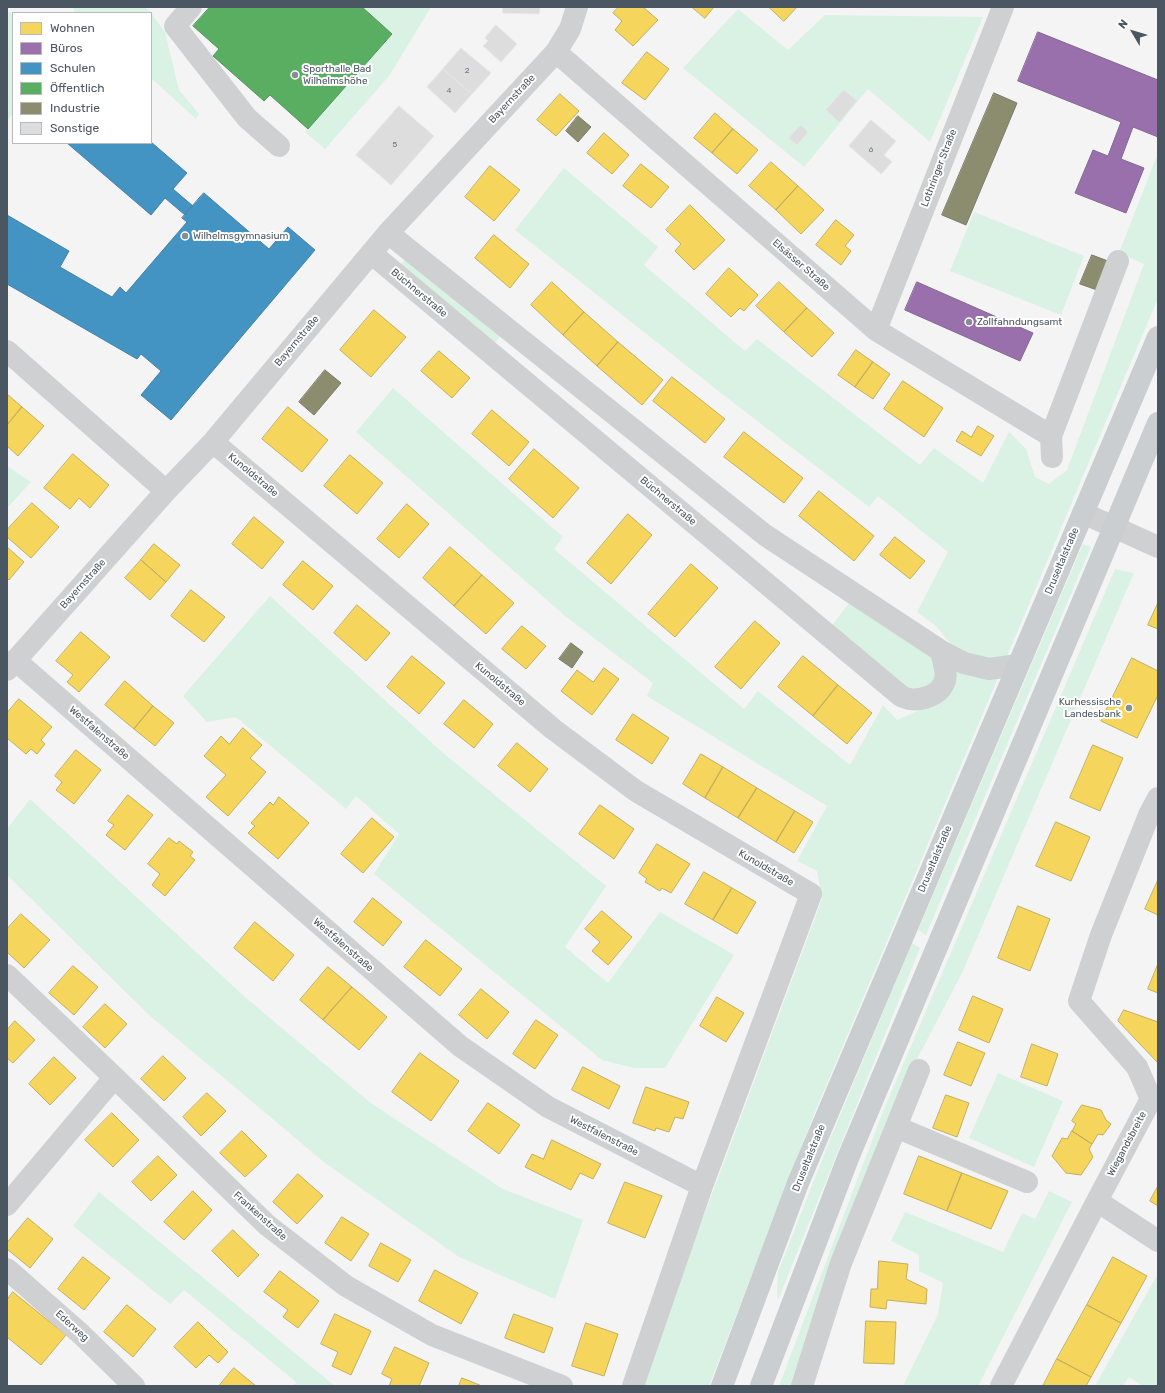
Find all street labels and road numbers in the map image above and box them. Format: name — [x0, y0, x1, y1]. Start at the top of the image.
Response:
street label: Bayernstraße — [486, 72, 538, 126]
street label: Lothringer Straße — [919, 127, 959, 209]
street label: Elsässer Straße — [770, 237, 832, 293]
street label: Büchnerstraße — [389, 266, 449, 320]
street label: Bayernstraße — [272, 313, 322, 369]
street label: Kunoldstraße — [226, 451, 280, 499]
street label: Büchnerstraße — [638, 474, 698, 528]
street label: Druseltalstraße — [1043, 526, 1081, 596]
street label: Bayernstraße — [58, 557, 108, 611]
street label: Kunoldstraße — [473, 660, 527, 708]
street label: Westfalenstraße — [67, 704, 131, 762]
street label: Druseltalstraße — [916, 824, 954, 894]
street label: Kunoldstraße — [736, 847, 796, 889]
street label: Westfalenstraße — [311, 916, 375, 974]
street label: Wiegandsbreite — [1105, 1109, 1149, 1179]
street label: Westfalenstraße — [568, 1114, 640, 1158]
street label: Druseltalstraße — [790, 1123, 828, 1193]
street label: Frankenstraße — [231, 1189, 289, 1243]
street label: Ederweg — [53, 1308, 91, 1344]

